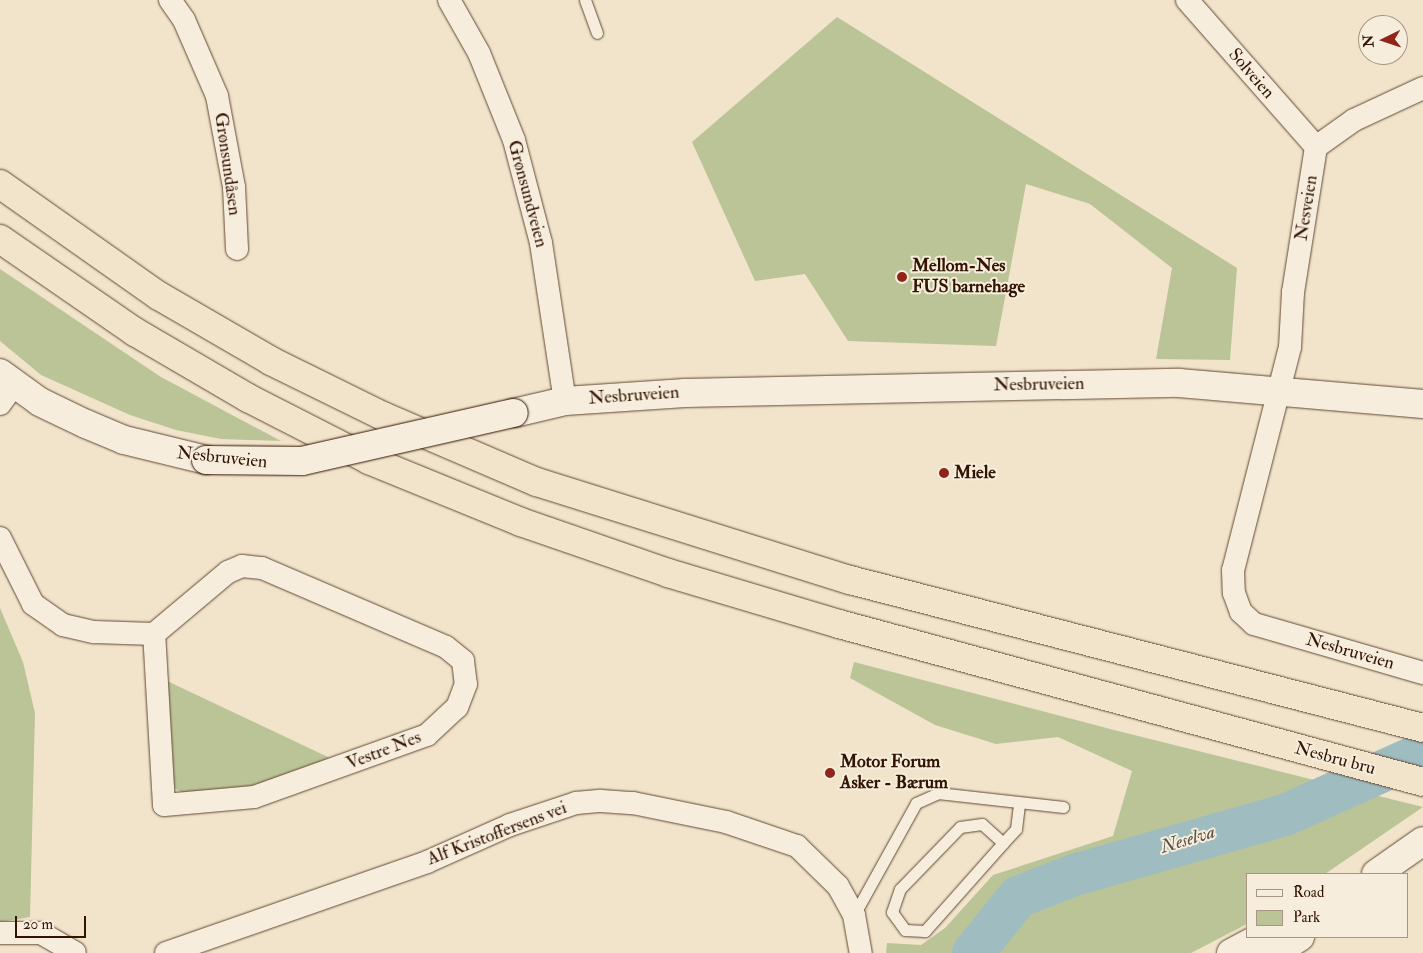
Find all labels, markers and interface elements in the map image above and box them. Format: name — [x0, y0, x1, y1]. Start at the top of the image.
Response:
north arrow — [1358, 15, 1408, 65]
text: N — [1360, 34, 1377, 48]
street label: Solveien — [1223, 44, 1279, 104]
street label: Grønsundåsen — [209, 111, 245, 217]
street label: Grønsundveien — [502, 138, 552, 250]
street label: Nesveien — [1291, 174, 1323, 242]
place label: Mellom-Nes FUS barnehage — [912, 256, 1025, 298]
marker: Mellom-Nes FUS barnehage — [896, 271, 908, 283]
street label: Nesbruveien — [993, 373, 1085, 397]
street label: Nesbruveien — [588, 382, 680, 410]
street label: Nesbruveien — [176, 443, 268, 473]
place label: Miele — [954, 462, 996, 484]
marker: Miele — [938, 467, 950, 479]
street label: Nesbruveien — [1303, 629, 1397, 675]
street label: Vestre Nes — [344, 727, 424, 775]
street label: Nesbru bru — [1292, 738, 1378, 780]
place label: Motor Forum Asker - Bærum — [840, 752, 948, 794]
marker: Motor Forum Asker - Bærum — [824, 767, 836, 779]
street label: Alf Kristoffersens vei — [424, 797, 570, 871]
water label: Neselva — [1158, 821, 1218, 859]
legend — [1246, 873, 1408, 938]
text: Road — [1293, 883, 1324, 902]
scale bar — [18, 906, 89, 938]
text: Park — [1293, 908, 1320, 927]
text: 20 m — [23, 915, 53, 934]

